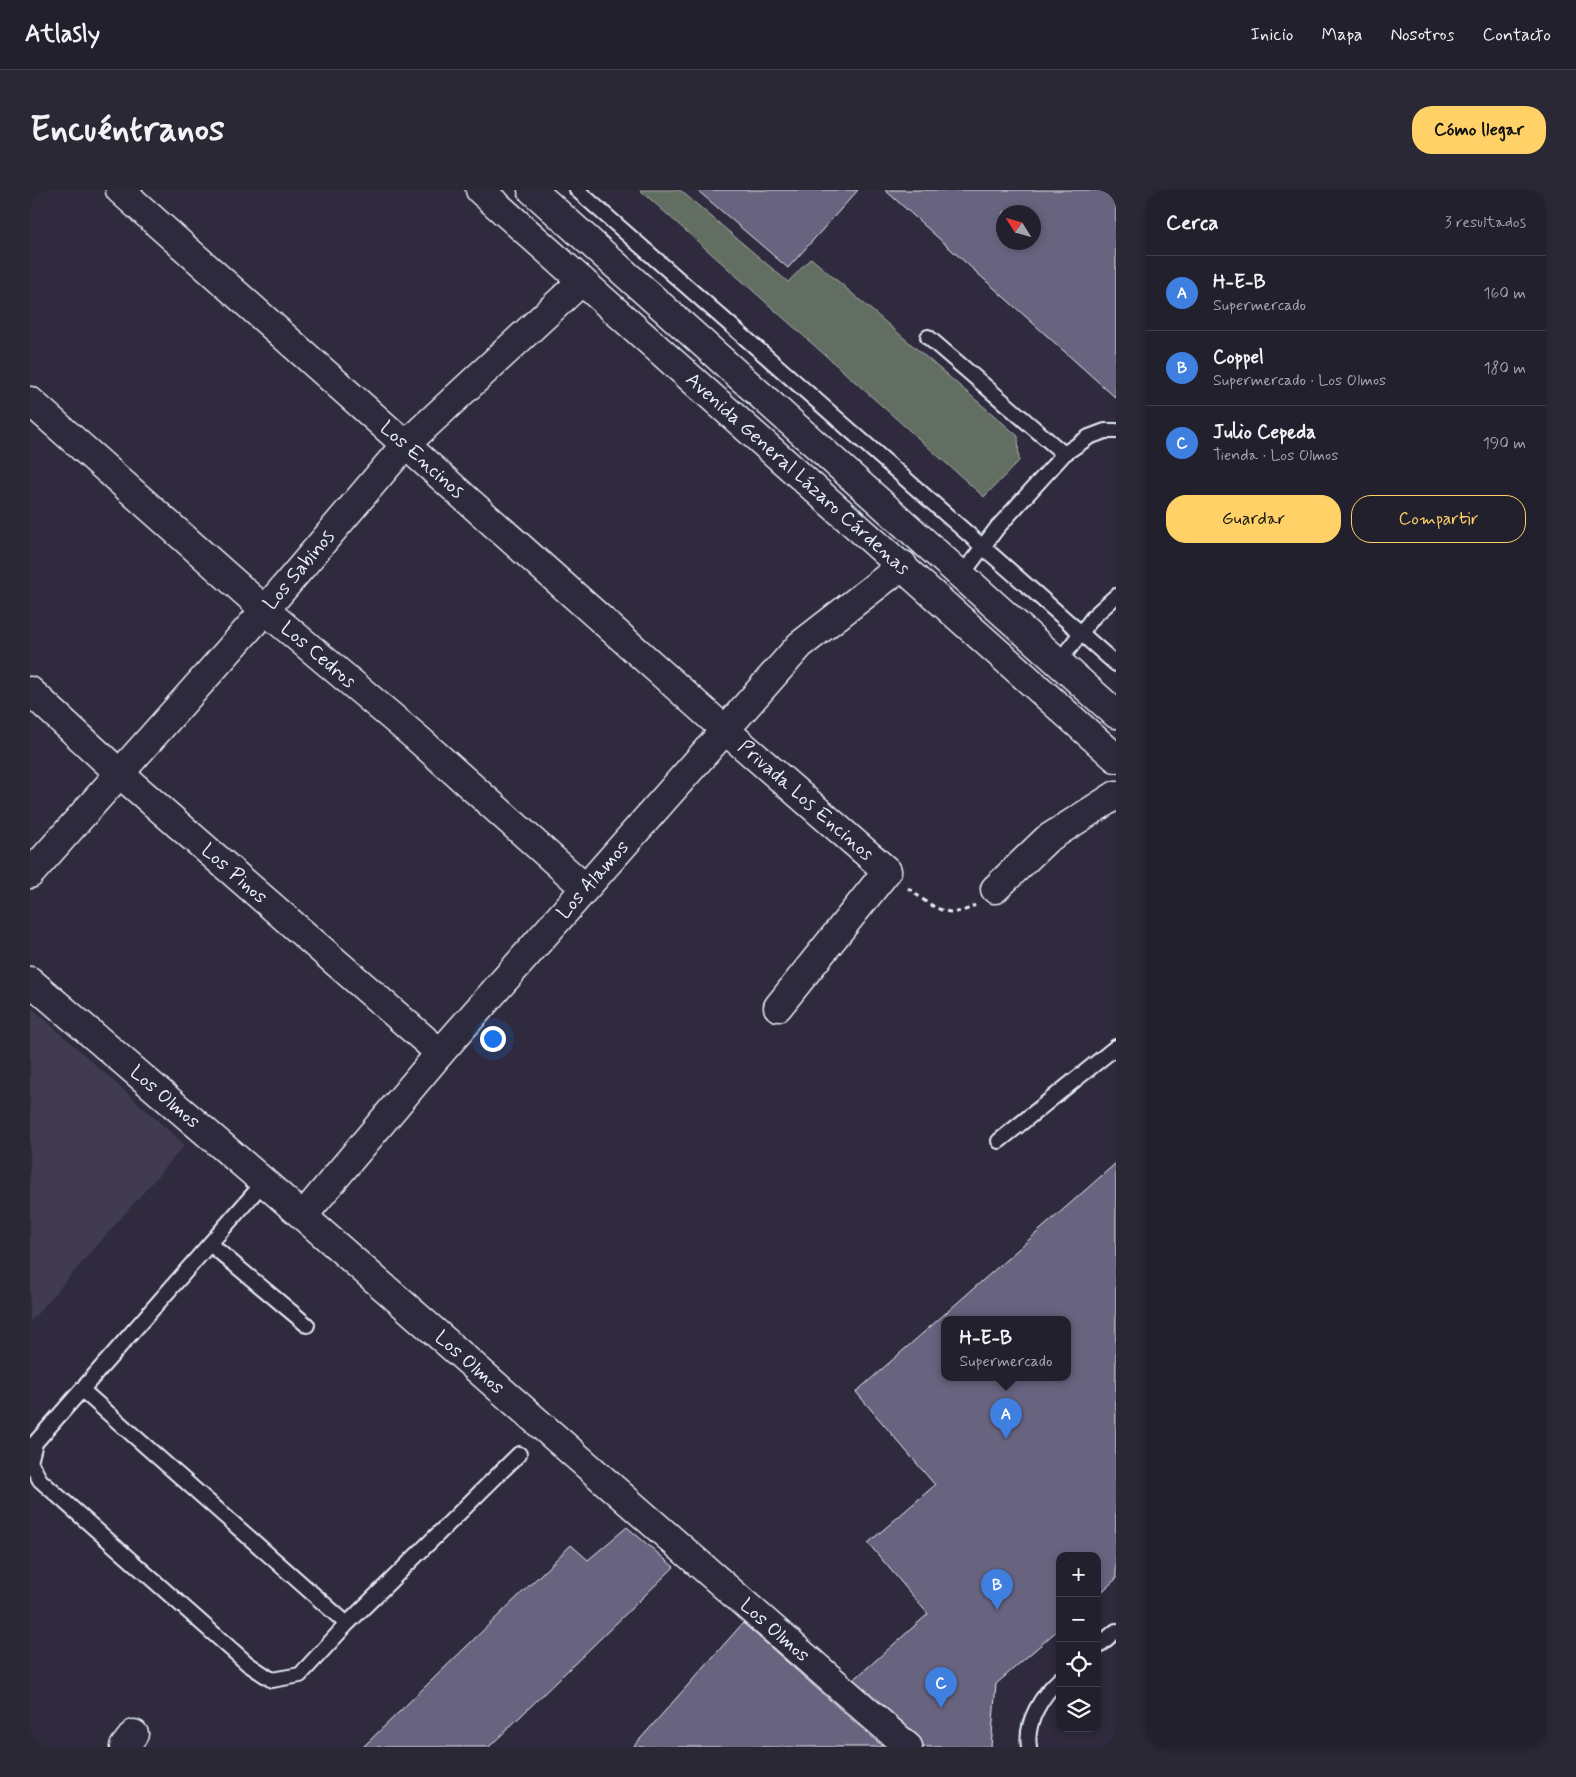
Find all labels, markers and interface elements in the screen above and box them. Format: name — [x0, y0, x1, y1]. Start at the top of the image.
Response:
text: Atlasly — [25, 19, 100, 50]
text: Inicio — [1251, 23, 1293, 47]
text: Mapa — [1321, 23, 1362, 47]
text: Nosotros — [1390, 23, 1455, 47]
text: Contacto — [1483, 23, 1551, 47]
button: Cómo llegar — [1412, 106, 1546, 154]
text: Encuéntranos — [30, 107, 225, 153]
north arrow — [996, 205, 1041, 250]
text: Cerca — [1166, 209, 1219, 237]
text: 3 resultados — [1445, 212, 1526, 233]
text: H-E-B — [1213, 270, 1266, 295]
text: A — [1177, 283, 1187, 304]
text: 160 m — [1483, 283, 1526, 304]
text: Supermercado — [1213, 295, 1306, 316]
text: Coppel — [1213, 345, 1264, 370]
text: B — [1177, 358, 1187, 379]
text: 180 m — [1483, 358, 1526, 379]
street label: Avenida General Lázaro Cárdenas — [680, 366, 916, 581]
text: Supermercado · Los Olmos — [1213, 370, 1386, 391]
street label: Los Encinos — [374, 415, 470, 505]
text: Julio Cepeda — [1213, 420, 1316, 445]
text: C — [1176, 433, 1188, 454]
text: 190 m — [1483, 433, 1526, 454]
text: Tienda · Los Olmos — [1213, 445, 1338, 466]
button: Guardar — [1166, 495, 1341, 543]
button: Compartir — [1351, 495, 1526, 543]
street label: Los Sabinos — [257, 524, 341, 616]
street label: Los Cedros — [275, 615, 362, 695]
street label: Privada Los Encinos — [732, 734, 880, 867]
street label: Los Alamos — [551, 834, 635, 925]
street label: Los Pinos — [195, 837, 273, 910]
your location — [480, 1026, 506, 1052]
street label: Los Olmos — [124, 1059, 206, 1135]
popup — [941, 1316, 1071, 1381]
street label: Los Olmos — [429, 1324, 510, 1401]
text: H-E-B — [959, 1326, 1012, 1351]
text: Supermercado — [959, 1351, 1053, 1372]
pin: A — [990, 1398, 1022, 1439]
map controls — [1056, 1552, 1101, 1732]
button: + — [1056, 1552, 1101, 1597]
pin: B — [981, 1569, 1013, 1610]
street label: Los Olmos — [734, 1592, 816, 1668]
button: − — [1056, 1597, 1101, 1642]
button: locate — [1056, 1642, 1101, 1687]
pin: C — [925, 1667, 957, 1708]
button: layers — [1056, 1687, 1101, 1732]

